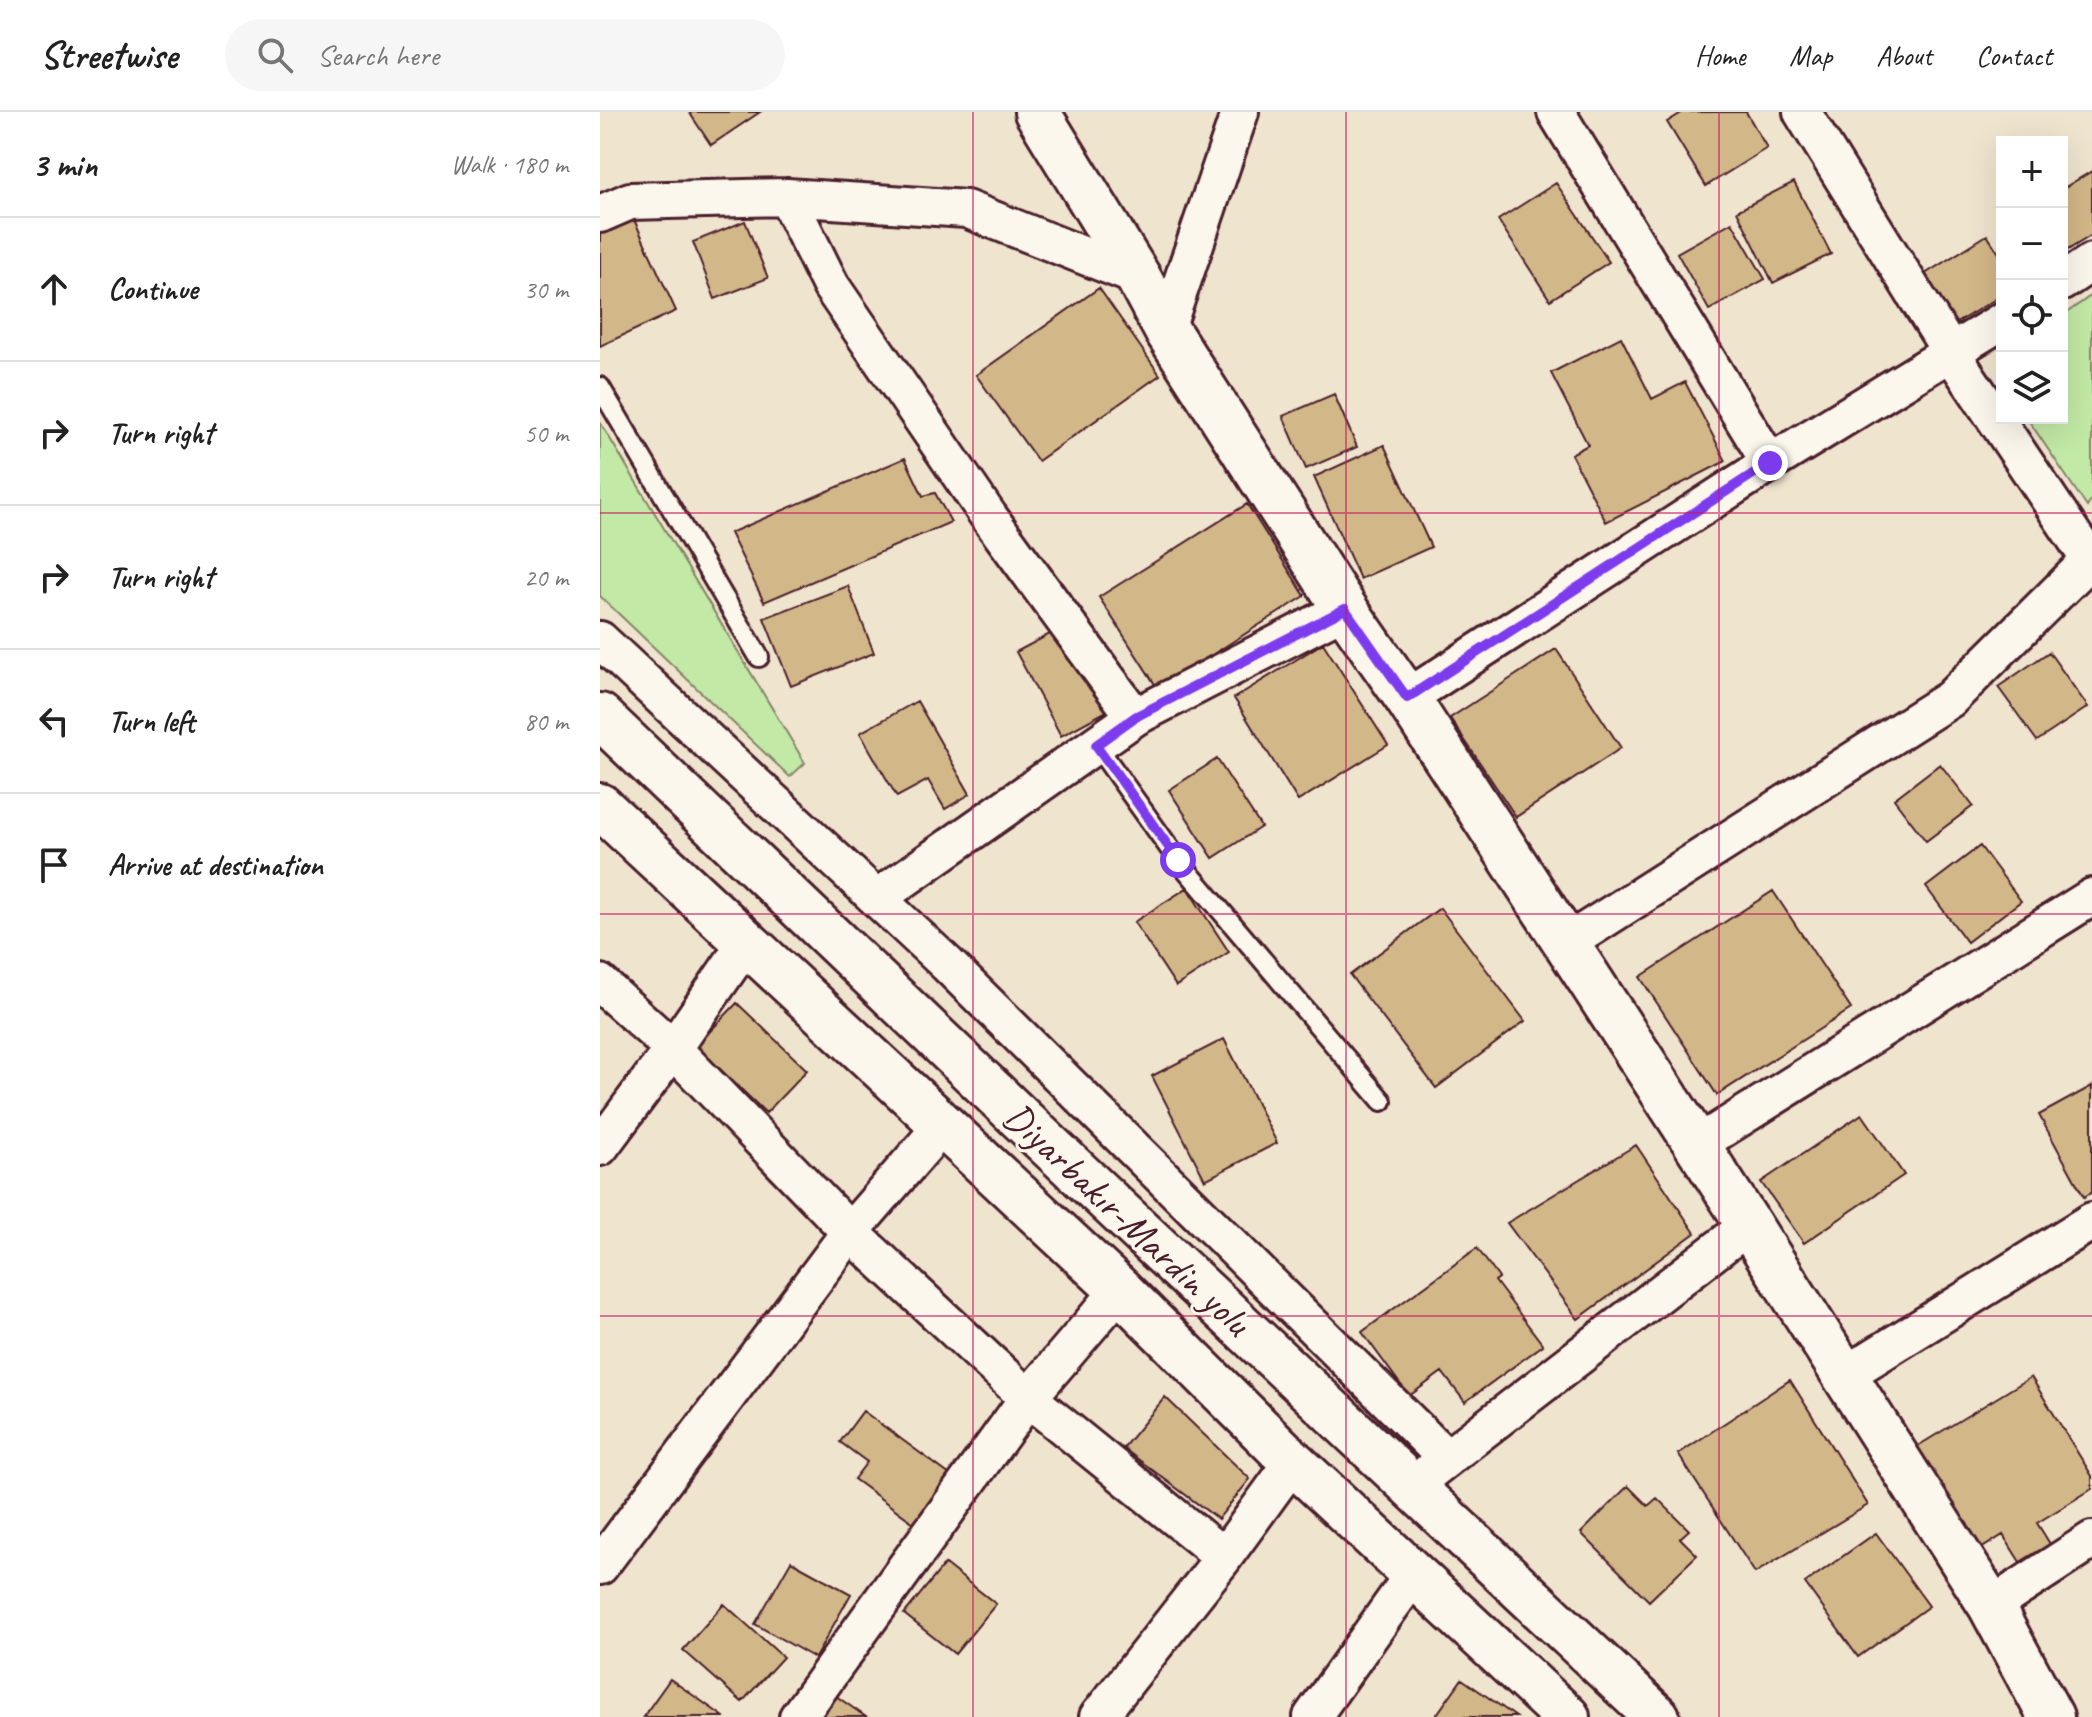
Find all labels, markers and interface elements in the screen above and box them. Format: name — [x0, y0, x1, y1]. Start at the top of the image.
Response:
search box — [225, 19, 785, 91]
text: Streetwise — [40, 32, 177, 79]
icon: search — [253, 33, 297, 77]
text: Search here — [317, 36, 439, 74]
text: Home — [1695, 38, 1745, 73]
text: Map — [1789, 38, 1832, 73]
text: About — [1876, 38, 1932, 73]
text: Contact — [1976, 38, 2052, 73]
map controls — [1996, 136, 2068, 424]
button: + — [1996, 136, 2068, 208]
text: 3 min — [32, 143, 97, 186]
text: Walk · 180 m — [451, 148, 568, 181]
button: − — [1996, 208, 2068, 280]
icon: ahead — [32, 267, 76, 311]
text: Continue — [108, 270, 198, 308]
text: 30 m — [524, 273, 568, 306]
button: locate — [1996, 280, 2068, 352]
button: layers — [1996, 352, 2068, 424]
icon: right — [32, 411, 76, 455]
text: Turn right — [108, 414, 213, 452]
text: 50 m — [524, 417, 568, 450]
route end — [1752, 445, 1788, 481]
icon: right — [32, 555, 76, 599]
text: Turn right — [108, 558, 213, 596]
text: 20 m — [524, 561, 568, 594]
icon: left — [32, 699, 76, 743]
text: Turn left — [108, 702, 195, 740]
text: 80 m — [524, 705, 568, 738]
route start — [1160, 842, 1196, 878]
icon: arrive — [32, 843, 76, 887]
text: Arrive at destination — [108, 846, 323, 884]
street label: Diyarbakır-Mardin yolu — [993, 1092, 1262, 1348]

